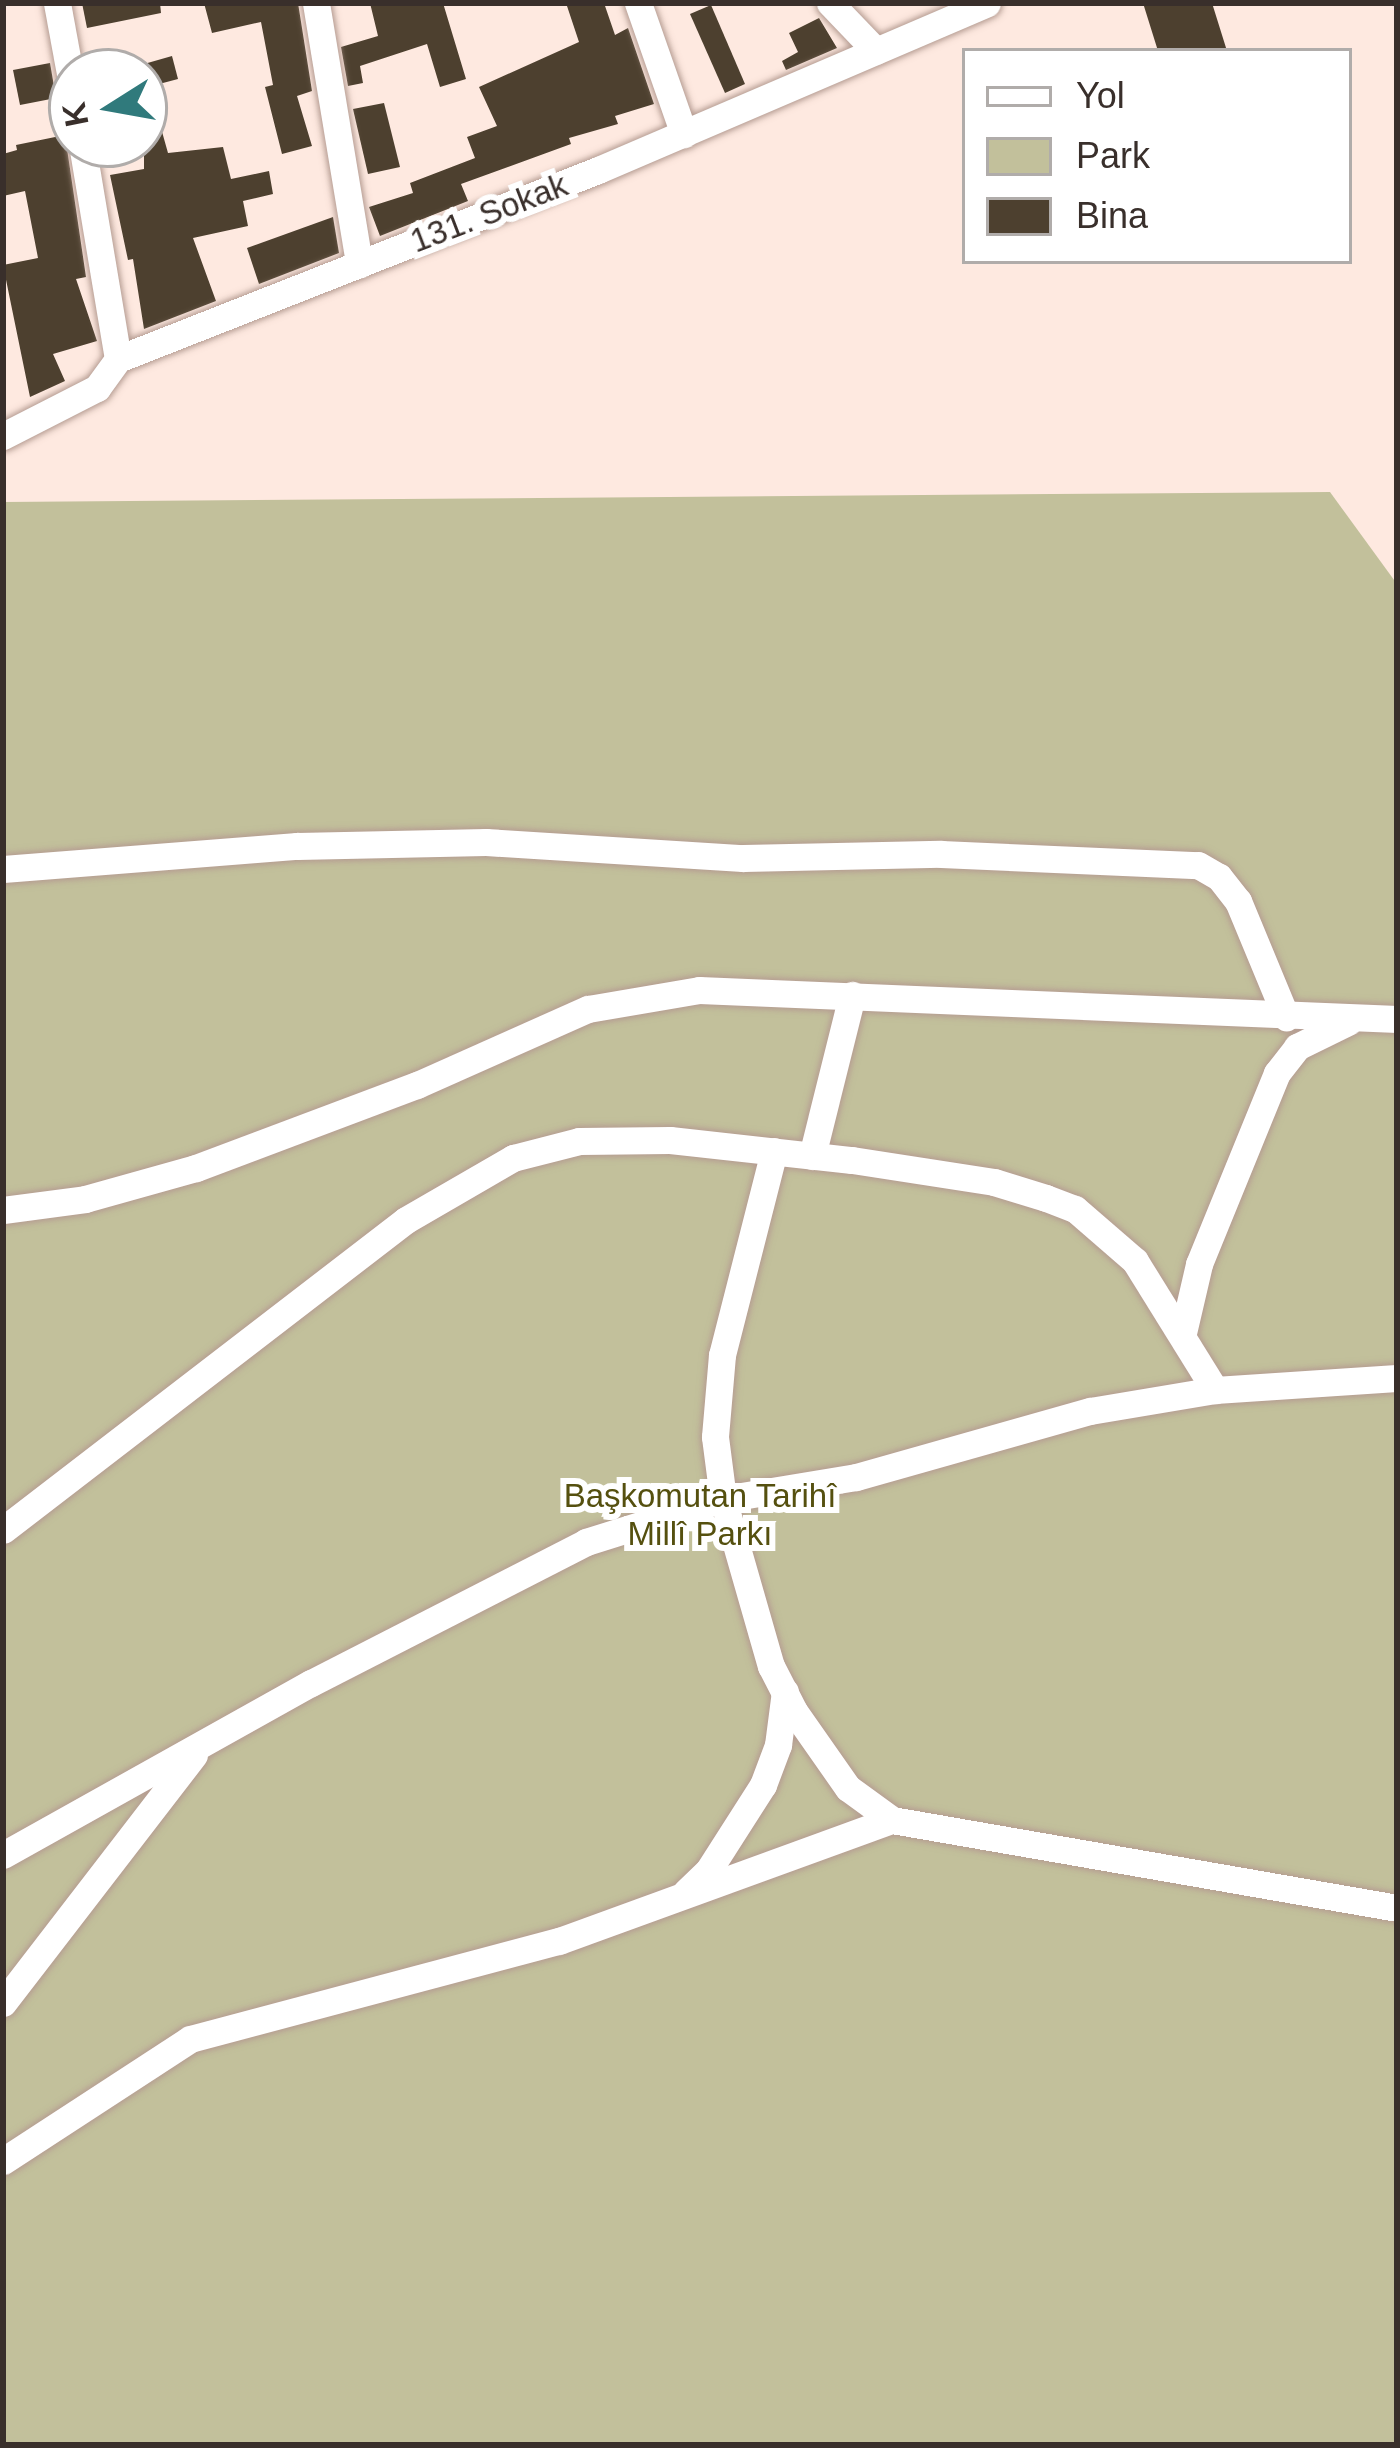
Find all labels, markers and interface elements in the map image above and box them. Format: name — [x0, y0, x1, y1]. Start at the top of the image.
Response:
north arrow — [48, 48, 168, 168]
legend — [962, 48, 1352, 264]
text: Yol — [1076, 75, 1125, 116]
text: K — [55, 99, 96, 130]
text: Park — [1076, 135, 1150, 176]
street label: 131. Sokak — [405, 165, 573, 261]
text: Bina — [1076, 195, 1148, 236]
park label: Başkomutan Tarihî Millî Parkı — [563, 1476, 837, 1554]

